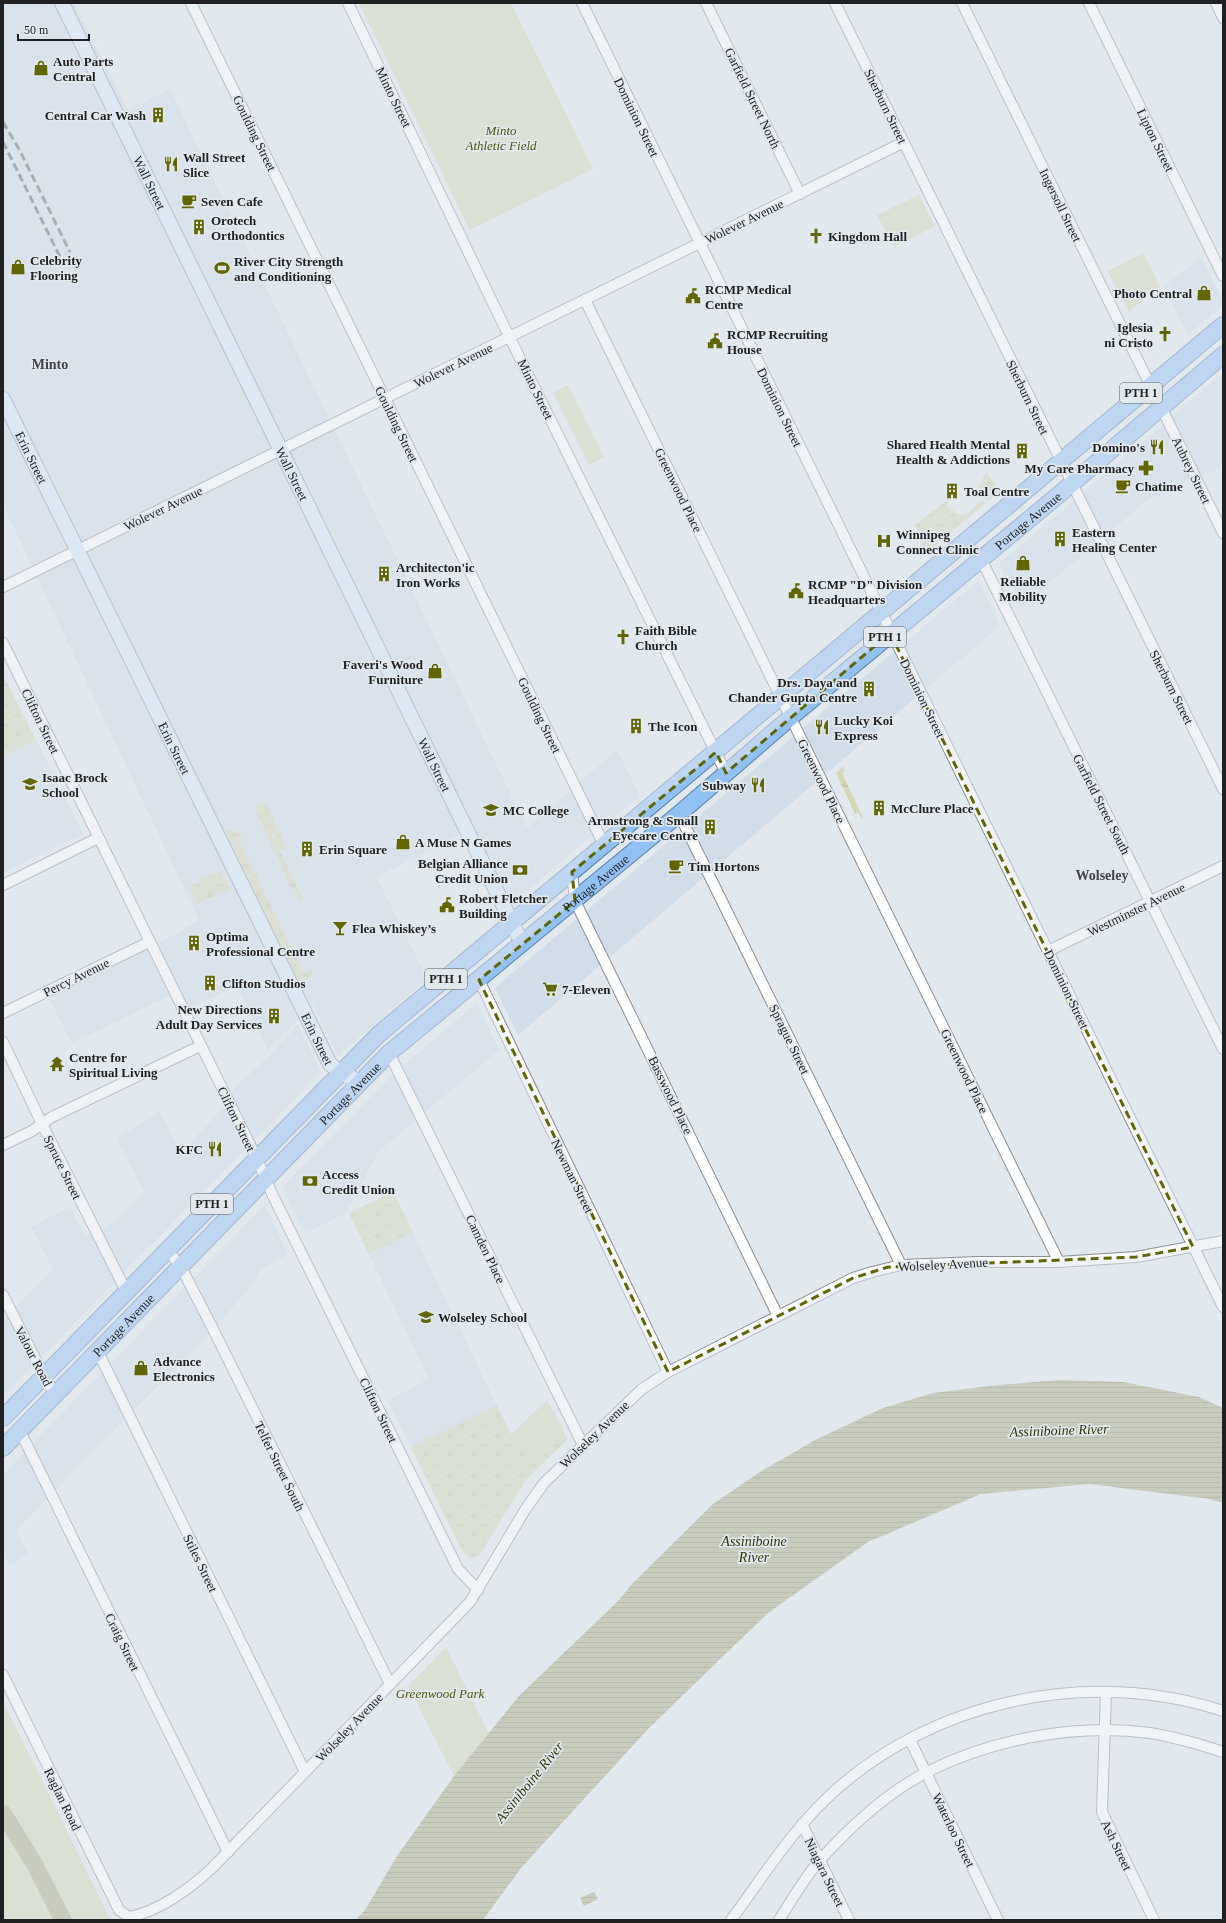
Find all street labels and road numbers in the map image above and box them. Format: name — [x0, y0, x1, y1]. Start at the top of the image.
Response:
street label: Garfield Street North — [722, 45, 784, 152]
street label: Minto Street — [372, 65, 415, 130]
street label: Sherburn Street — [861, 66, 910, 146]
street label: Dominion Street — [611, 75, 662, 160]
street label: Goulding Street — [230, 93, 280, 174]
street label: Lipton Street — [1134, 106, 1177, 175]
street label: Wall Street — [130, 154, 169, 213]
street label: Ingersoll Street — [1036, 166, 1085, 245]
street label: Wolever Avenue — [702, 196, 786, 247]
street label: Wolever Avenue — [411, 340, 495, 391]
street label: Minto Street — [514, 357, 557, 422]
street label: Sherburn Street — [1003, 357, 1052, 437]
street label: Dominion Street — [754, 365, 805, 450]
road number: PTH 1 — [1120, 383, 1162, 403]
street label: Goulding Street — [372, 384, 422, 465]
street label: Erin Street — [12, 429, 50, 486]
street label: Aubrey Street — [1169, 434, 1214, 506]
street label: Wall Street — [272, 445, 312, 504]
street label: Greenwood Place — [652, 446, 706, 535]
street label: Wolever Avenue — [121, 483, 205, 534]
street label: Portage Avenue — [992, 489, 1065, 553]
road number: PTH 1 — [864, 627, 906, 647]
street label: Sherburn Street — [1146, 648, 1197, 727]
street label: Dominion Street — [897, 656, 948, 741]
street label: Goulding Street — [515, 675, 565, 756]
street label: Clifton Street — [18, 686, 63, 756]
street label: Erin Street — [155, 720, 193, 777]
street label: Wall Street — [415, 736, 454, 795]
street label: Greenwood Place — [795, 737, 849, 826]
street label: Garfield Street South — [1070, 752, 1134, 857]
street label: Portage Avenue — [560, 851, 632, 915]
street label: Westminster Avenue — [1085, 879, 1188, 940]
street label: Dominion Street — [1041, 947, 1092, 1032]
street label: Percy Avenue — [41, 955, 112, 1000]
road number: PTH 1 — [425, 969, 467, 989]
street label: Sprague Street — [766, 1002, 813, 1077]
street label: Erin Street — [298, 1011, 336, 1068]
street label: Greenwood Place — [938, 1027, 992, 1116]
street label: Basswood Place — [645, 1054, 696, 1137]
street label: Portage Avenue — [316, 1059, 384, 1128]
street label: Clifton Street — [214, 1084, 259, 1154]
street label: Spruce Street — [41, 1133, 85, 1202]
street label: Newman Street — [548, 1137, 597, 1216]
road number: PTH 1 — [191, 1194, 233, 1214]
street label: Camden Place — [462, 1212, 509, 1286]
street label: Wolseley Avenue — [898, 1255, 989, 1274]
street label: Portage Avenue — [90, 1291, 158, 1360]
street label: Valour Road — [12, 1324, 56, 1389]
street label: Clifton Street — [356, 1375, 401, 1445]
street label: Wolseley Avenue — [557, 1398, 632, 1471]
street label: Telfer Street South — [251, 1419, 308, 1514]
street label: Stiles Street — [180, 1532, 221, 1595]
street label: Craig Street — [102, 1611, 143, 1674]
street label: Wolseley Avenue — [313, 1690, 386, 1765]
street label: Raglan Road — [41, 1766, 84, 1833]
street label: Waterloo Street — [929, 1791, 978, 1870]
street label: Ash Street — [1098, 1817, 1135, 1873]
street label: Niagara Street — [801, 1835, 848, 1909]

